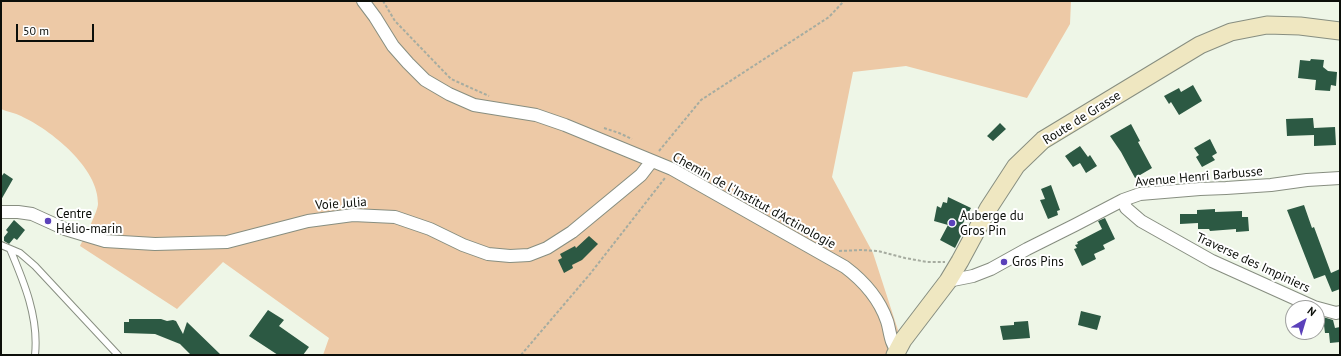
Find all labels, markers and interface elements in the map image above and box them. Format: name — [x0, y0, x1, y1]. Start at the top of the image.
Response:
scale bar — [18, 16, 96, 42]
text: 50 m — [23, 23, 49, 38]
street label: Route de Grasse — [1040, 88, 1124, 148]
street label: Chemin de l'Institut d'Actinologie — [670, 149, 838, 253]
street label: Avenue Henri Barbusse — [1135, 164, 1263, 190]
street label: Voie Julia — [315, 194, 367, 214]
place label: Centre Hélio-marin — [56, 206, 122, 237]
place label: Auberge du Gros Pin — [960, 208, 1024, 239]
marker: Centre Hélio-marin — [43, 216, 53, 226]
marker: Auberge du Gros Pin — [947, 218, 957, 228]
street label: Traverse des Impiniers — [1194, 230, 1312, 296]
place label: Gros Pins — [1012, 254, 1064, 270]
marker: Gros Pins — [999, 257, 1009, 267]
north arrow — [1285, 300, 1325, 340]
text: N — [1305, 304, 1319, 319]

